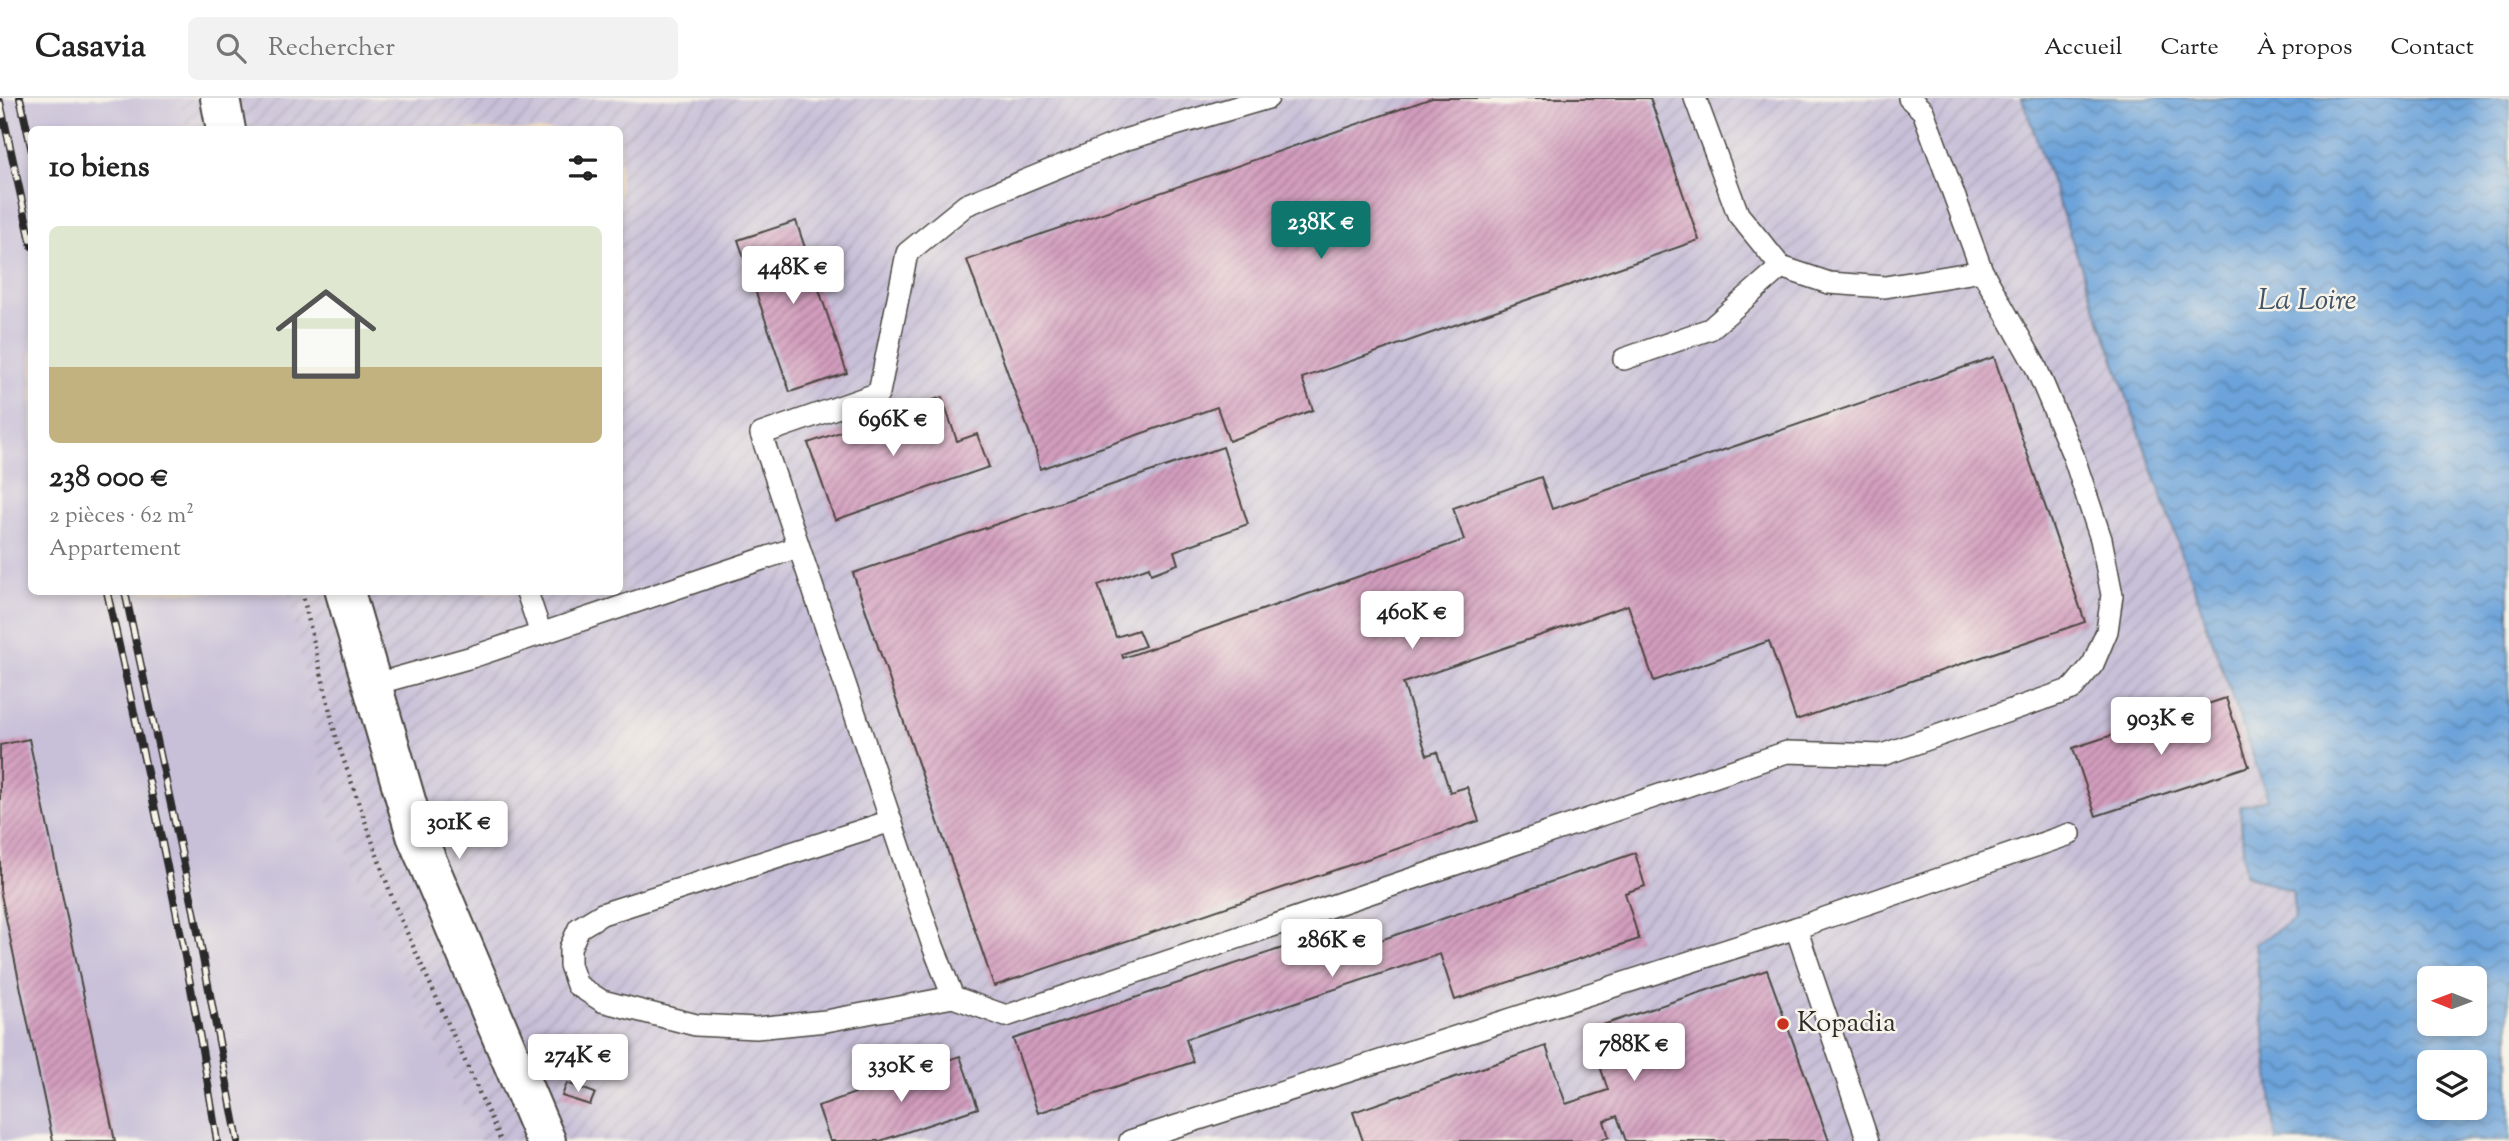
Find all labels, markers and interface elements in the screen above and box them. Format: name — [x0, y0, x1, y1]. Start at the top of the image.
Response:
search box — [188, 17, 678, 80]
text: Casavia — [35, 24, 146, 72]
icon: search — [212, 29, 250, 67]
text: Rechercher — [268, 30, 395, 67]
text: Accueil — [2044, 31, 2123, 65]
text: Carte — [2161, 31, 2219, 65]
text: À propos — [2257, 31, 2352, 65]
text: Contact — [2390, 31, 2474, 65]
text: 10 biens — [49, 147, 149, 190]
icon: filters — [564, 149, 602, 187]
pin: 238K € — [1264, 202, 1378, 261]
text: 238K € — [1287, 207, 1355, 240]
pin: 448K € — [736, 246, 850, 306]
text: 448K € — [758, 252, 828, 285]
icon: home — [263, 271, 389, 397]
water label: La Loire — [2257, 280, 2357, 323]
pin: 696K € — [836, 398, 950, 458]
text: 696K € — [858, 404, 928, 437]
text: 238 000 € — [49, 457, 169, 500]
text: 2 pièces · 62 m² — [49, 500, 194, 533]
text: Appartement — [49, 533, 181, 566]
pin: 460K € — [1355, 592, 1469, 651]
text: 460K € — [1377, 597, 1447, 630]
pin: 903K € — [2104, 698, 2218, 757]
text: 903K € — [2127, 703, 2195, 736]
pin: 301K € — [402, 802, 516, 861]
text: 301K € — [427, 807, 491, 840]
pin: 286K € — [1275, 920, 1389, 979]
text: 286K € — [1297, 925, 1367, 958]
north arrow — [2417, 966, 2487, 1036]
map controls — [2417, 966, 2487, 1120]
place label: Kopadia — [1797, 1004, 1896, 1044]
marker: Kopadia — [1775, 1016, 1791, 1032]
pin: 788K € — [1577, 1024, 1691, 1083]
text: 788K € — [1599, 1029, 1669, 1062]
pin: 274K € — [521, 1034, 635, 1094]
text: 274K € — [544, 1040, 612, 1073]
pin: 330K € — [844, 1044, 958, 1104]
text: 330K € — [868, 1050, 934, 1083]
button: layers — [2417, 1050, 2487, 1120]

